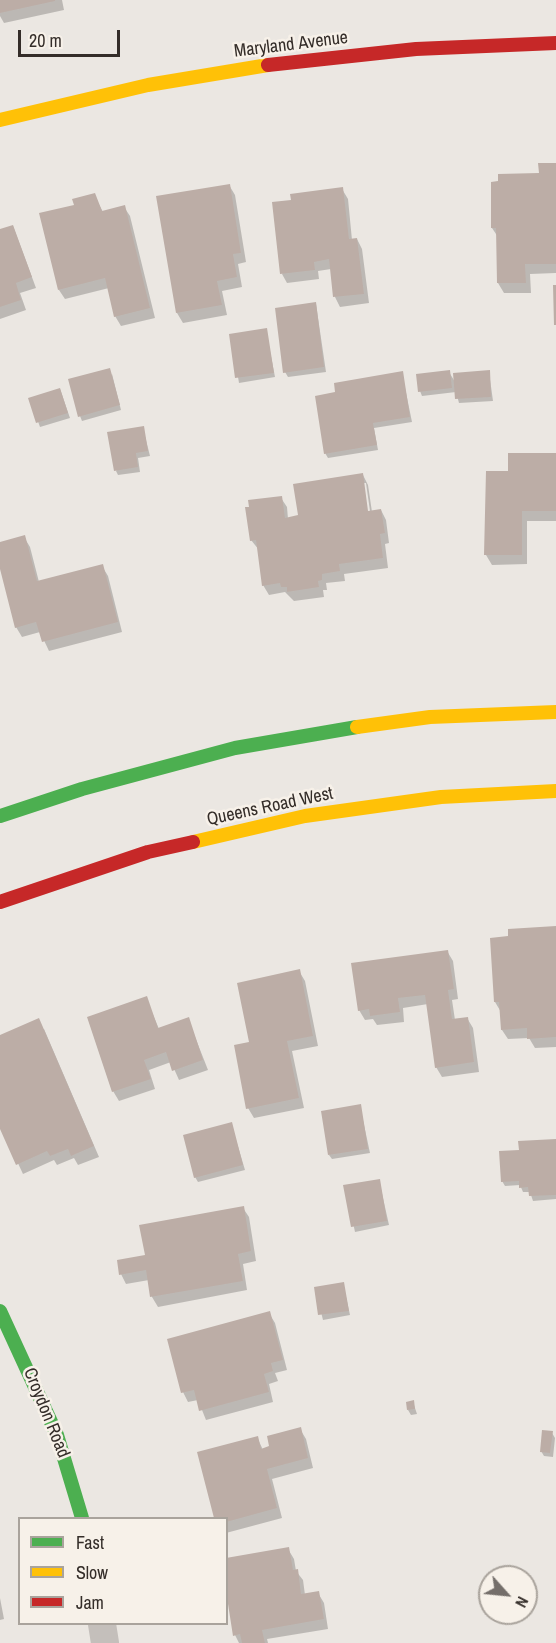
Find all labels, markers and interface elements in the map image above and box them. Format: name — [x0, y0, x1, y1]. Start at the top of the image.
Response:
scale bar — [21, 18, 123, 56]
street label: Maryland Avenue — [233, 27, 349, 63]
text: 20 m — [29, 28, 62, 53]
street label: Queens Road West — [205, 783, 335, 831]
street label: Croydon Road — [18, 1365, 74, 1461]
legend — [18, 1517, 228, 1625]
text: Fast — [76, 1530, 104, 1555]
text: Slow — [76, 1560, 108, 1585]
north arrow — [478, 1565, 538, 1625]
text: Jam — [76, 1590, 104, 1615]
text: N — [510, 1593, 534, 1611]

